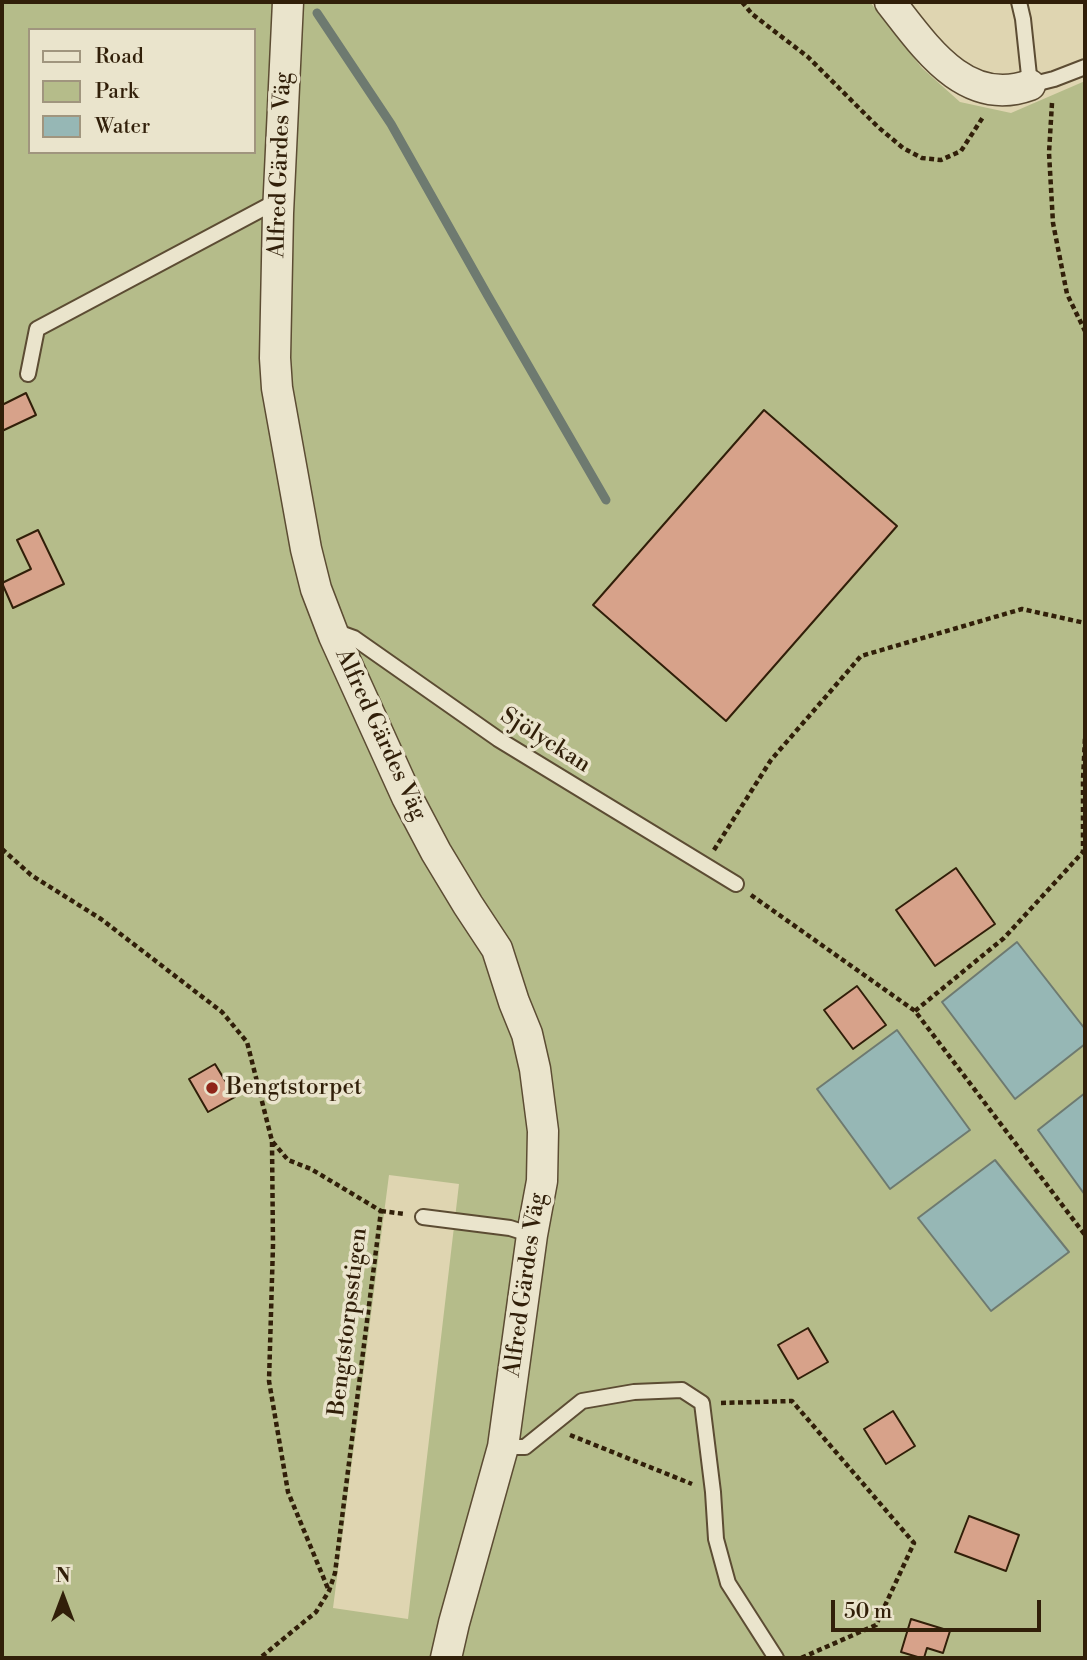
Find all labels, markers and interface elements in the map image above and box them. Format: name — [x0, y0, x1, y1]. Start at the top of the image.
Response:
legend — [28, 28, 256, 154]
text: Road — [95, 44, 144, 70]
street label: Alfred Gärdes Väg — [264, 72, 298, 258]
text: Park — [95, 79, 139, 105]
text: Water — [95, 114, 150, 140]
street label: Alfred Gärdes Väg — [328, 645, 432, 825]
street label: Sjölyckan — [495, 703, 595, 779]
place label: Bengtstorpet — [226, 1074, 362, 1102]
marker: Bengtstorpet — [204, 1080, 220, 1096]
street label: Alfred Gärdes Väg — [499, 1191, 553, 1379]
street label: Bengtstorpsstigen — [324, 1226, 374, 1418]
north arrow — [28, 1562, 98, 1632]
text: N — [55, 1564, 71, 1588]
scale bar — [835, 1586, 1045, 1630]
text: 50 m — [844, 1599, 892, 1625]

